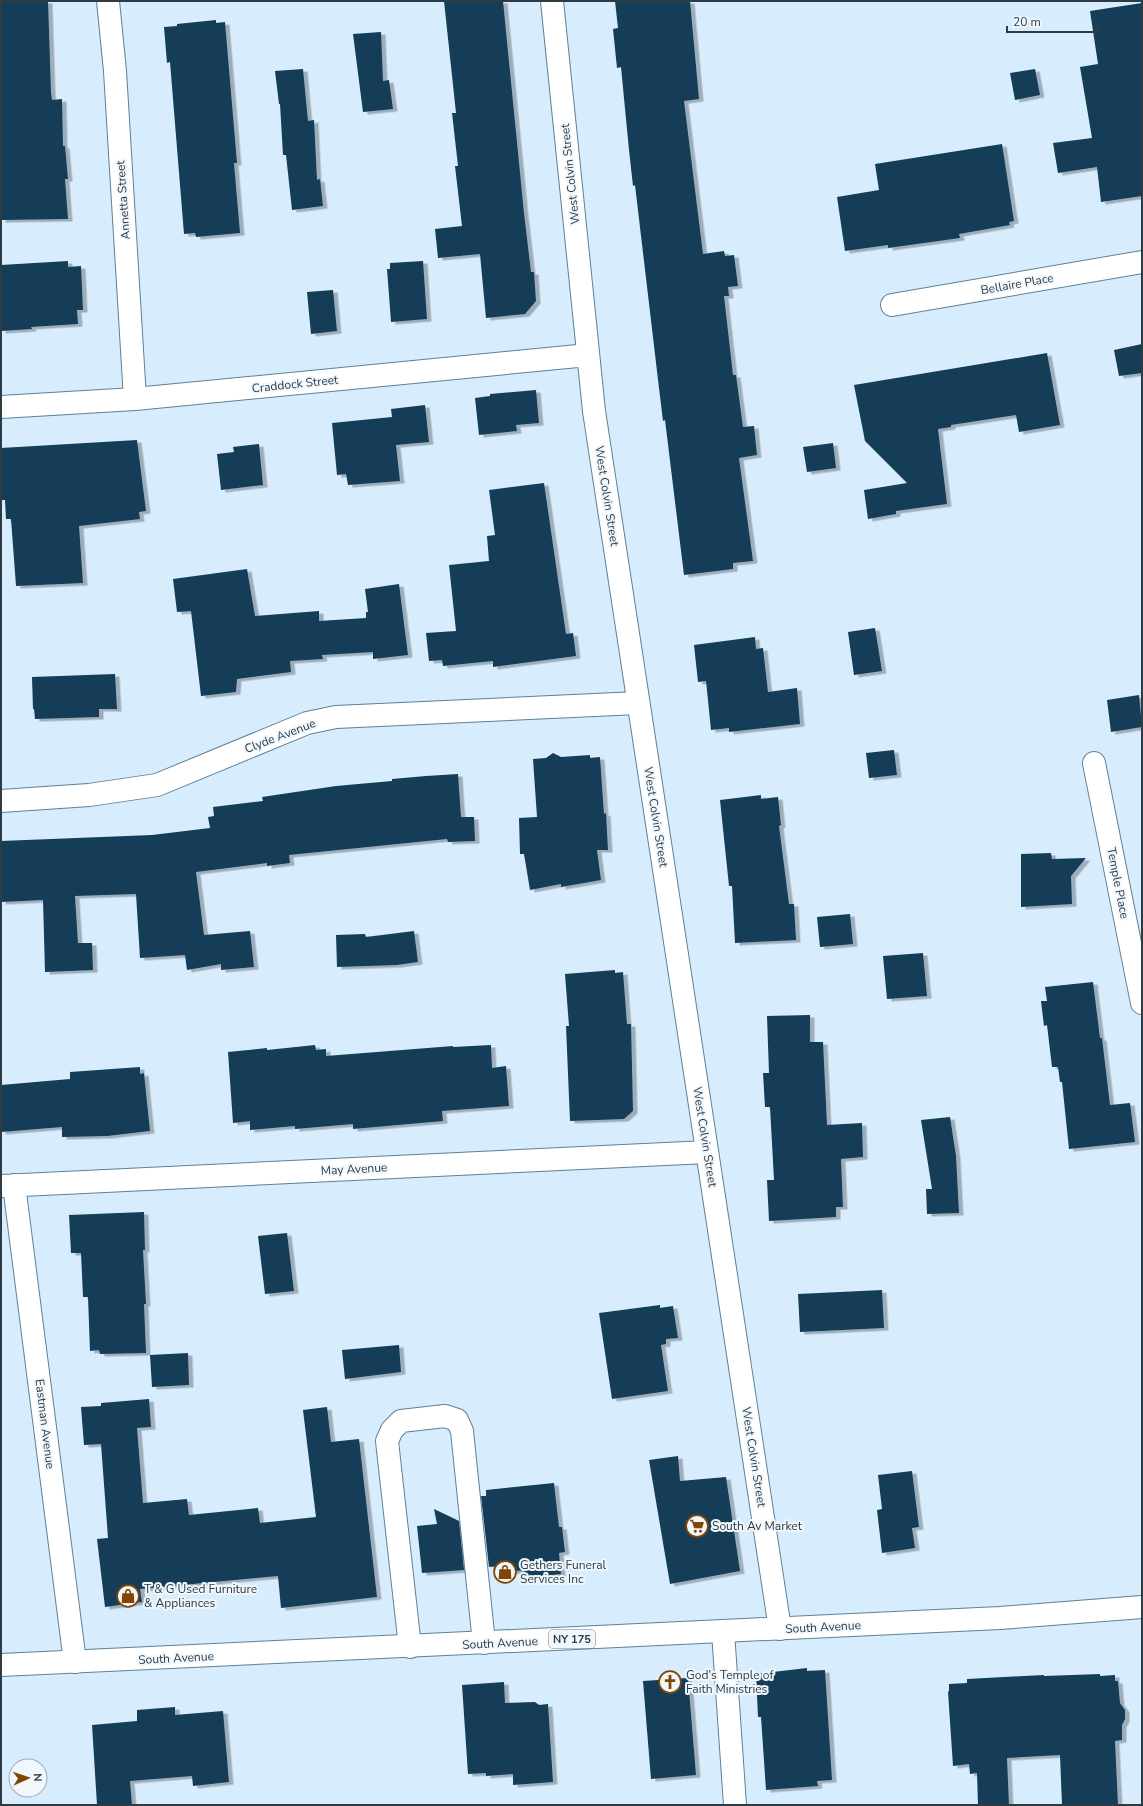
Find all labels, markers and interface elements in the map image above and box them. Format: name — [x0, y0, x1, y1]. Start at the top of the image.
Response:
scale bar — [1007, 8, 1098, 34]
text: 20 m — [1013, 14, 1041, 30]
street label: West Colvin Street — [557, 122, 583, 225]
street label: Annetta Street — [112, 159, 134, 240]
street label: Bellaire Place — [979, 270, 1055, 298]
street label: Craddock Street — [251, 371, 340, 396]
street label: West Colvin Street — [591, 445, 623, 548]
street label: Clyde Avenue — [242, 715, 318, 757]
street label: West Colvin Street — [640, 766, 672, 869]
street label: Temple Place — [1103, 846, 1133, 920]
street label: West Colvin Street — [689, 1086, 721, 1189]
street label: May Avenue — [320, 1159, 388, 1179]
street label: Eastman Avenue — [32, 1378, 58, 1470]
street label: West Colvin Street — [738, 1406, 770, 1509]
supermarket icon: South Av Market — [684, 1513, 710, 1539]
place label: South Av Market — [712, 1518, 803, 1534]
place label: Gethers Funeral Services Inc — [520, 1557, 607, 1587]
shop icon: Gethers Funeral Services Inc — [492, 1559, 518, 1585]
place label: T & G Used Furniture & Appliances — [144, 1581, 257, 1611]
shop icon: T & G Used Furniture & Appliances — [115, 1583, 141, 1609]
street label: South Avenue — [785, 1617, 861, 1637]
road number: NY 175 — [549, 1630, 595, 1648]
street label: South Avenue — [462, 1633, 538, 1653]
street label: South Avenue — [138, 1648, 214, 1668]
place label: God's Temple of Faith Ministries — [686, 1667, 774, 1697]
church icon: God's Temple of Faith Ministries — [657, 1669, 683, 1695]
north arrow — [8, 1758, 48, 1798]
text: N — [30, 1773, 45, 1782]

